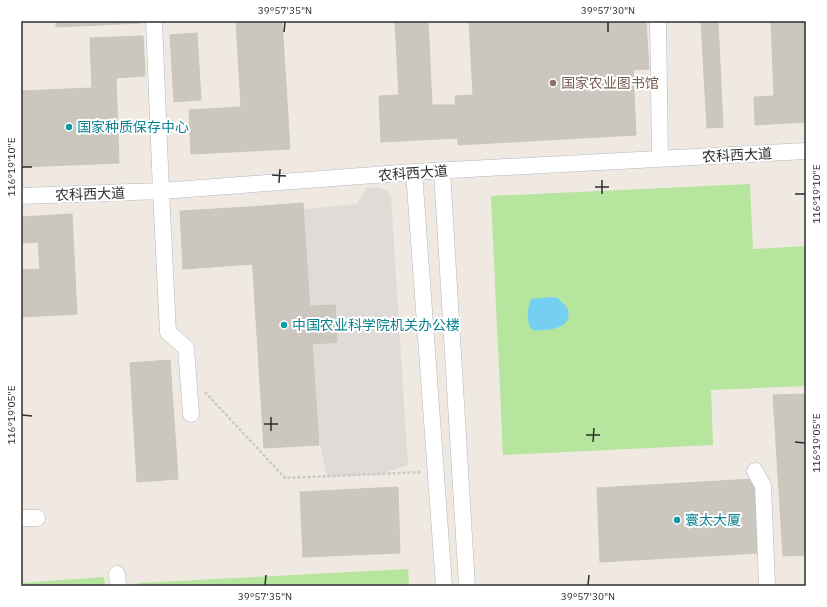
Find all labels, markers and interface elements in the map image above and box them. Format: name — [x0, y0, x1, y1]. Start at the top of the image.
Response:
text: 39°57'35"N — [258, 4, 312, 17]
text: 39°57'30"N — [581, 4, 635, 17]
place label: 国家农业图书馆 — [561, 74, 659, 92]
marker: 国家农业图书馆 — [548, 78, 558, 88]
place label: 国家种质保存中心 — [77, 118, 189, 136]
marker: 国家种质保存中心 — [64, 122, 74, 132]
text: 116°19'10"E — [5, 137, 18, 197]
street label: 农科西大道 — [702, 144, 772, 166]
street label: 农科西大道 — [377, 162, 449, 184]
text: 116°19'10"E — [810, 164, 823, 224]
street label: 农科西大道 — [55, 184, 125, 204]
place label: 中国农业科学院机关办公楼 — [292, 316, 460, 334]
marker: 中国农业科学院机关办公楼 — [279, 320, 289, 330]
text: 116°19'05"E — [5, 385, 18, 445]
text: 116°19'05"E — [810, 413, 823, 473]
place label: 寰太大厦 — [685, 511, 741, 529]
marker: 寰太大厦 — [672, 515, 682, 525]
text: 39°57'35"N — [238, 590, 292, 603]
text: 39°57'30"N — [561, 590, 615, 603]

